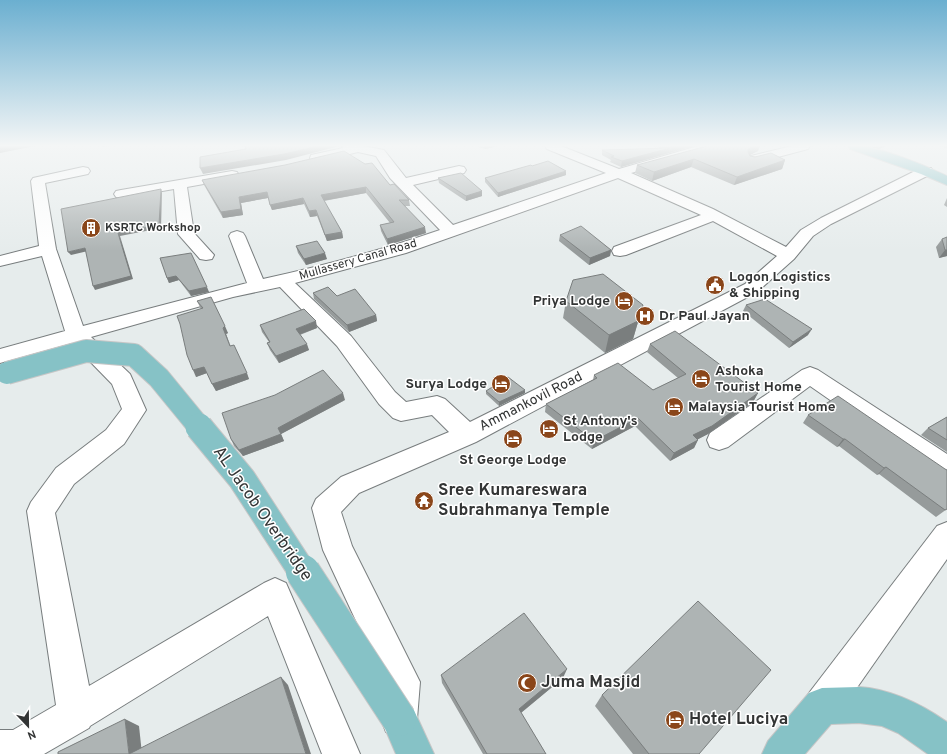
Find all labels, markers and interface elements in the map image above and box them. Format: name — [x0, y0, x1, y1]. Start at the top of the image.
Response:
building icon: KSRTC Workshop — [80, 217, 102, 239]
place label: KSRTC Workshop — [105, 220, 201, 236]
street label: Mullassery Canal Road — [297, 236, 419, 284]
place label: Logon Logistics & Shipping — [729, 269, 831, 302]
public building icon: Logon Logistics & Shipping — [704, 274, 726, 296]
hotel icon: Priya Lodge — [613, 290, 635, 312]
place label: Priya Lodge — [533, 293, 610, 310]
hospital icon: Dr Paul Jayan — [634, 305, 656, 327]
place label: Dr Paul Jayan — [659, 308, 750, 325]
place label: Ashoka Tourist Home — [715, 363, 802, 396]
hotel icon: Ashoka Tourist Home — [690, 368, 712, 390]
street label: Ammankovil Road — [476, 369, 586, 435]
hotel icon: Surya Lodge — [490, 373, 512, 395]
place label: Surya Lodge — [405, 376, 487, 393]
hotel icon: Malaysia Tourist Home — [663, 396, 685, 418]
place label: Malaysia Tourist Home — [688, 399, 836, 416]
place label: St Antony's Lodge — [563, 413, 638, 446]
hotel icon: St Antony's Lodge — [538, 418, 560, 440]
hotel icon: St George Lodge — [502, 428, 524, 450]
street label: AL Jacob Overbridge — [207, 442, 317, 586]
place label: St George Lodge — [459, 452, 567, 469]
place label: Sree Kumareswara Subrahmanya Temple — [438, 480, 610, 522]
temple icon: Sree Kumareswara Subrahmanya Temple — [413, 490, 435, 512]
mosque icon: Juma Masjid — [516, 672, 538, 694]
place label: Juma Masjid — [541, 672, 640, 694]
north arrow — [8, 706, 48, 746]
hotel icon: Hotel Luciya — [664, 709, 686, 731]
place label: Hotel Luciya — [689, 709, 788, 731]
text: N — [25, 726, 38, 742]

